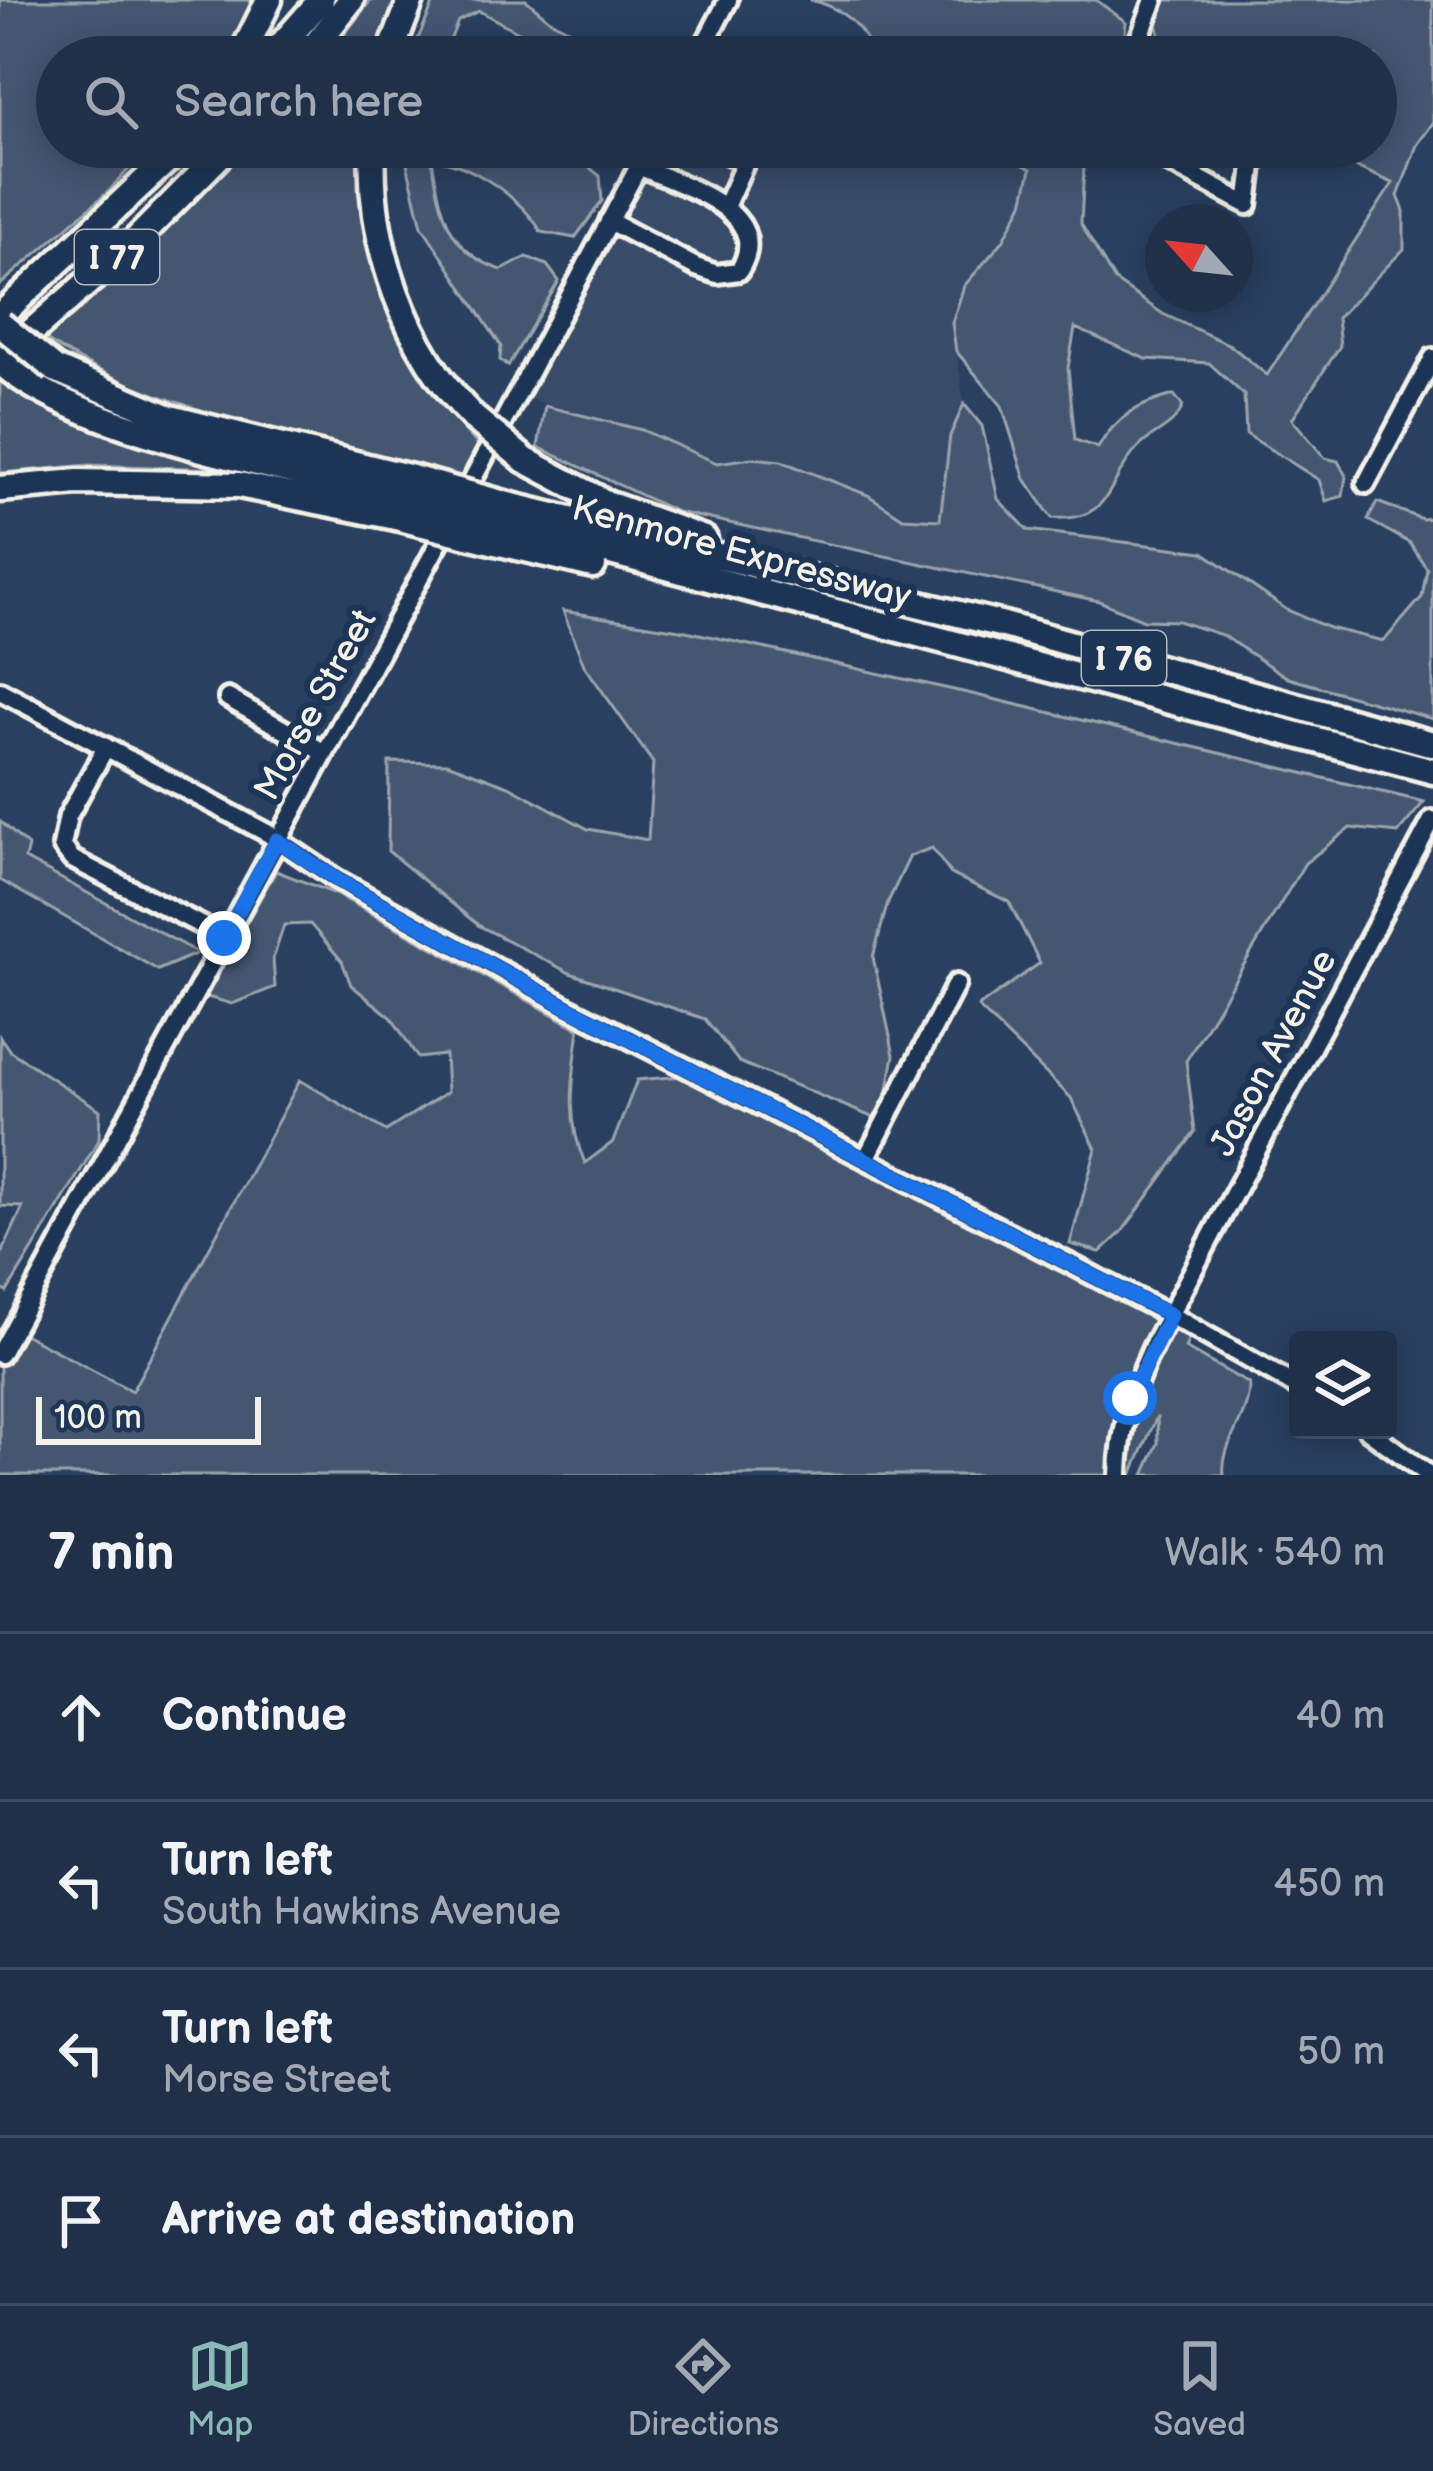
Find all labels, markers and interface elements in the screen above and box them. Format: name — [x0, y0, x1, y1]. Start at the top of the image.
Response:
search box — [36, 36, 1397, 168]
icon: search — [78, 69, 144, 135]
text: Search here — [174, 75, 423, 130]
north arrow — [1145, 204, 1253, 312]
road number: I 77 — [75, 230, 159, 284]
street label: Kenmore Expressway — [567, 487, 916, 620]
street label: Morse Street — [246, 602, 386, 808]
road number: I 76 — [1082, 631, 1166, 685]
route end — [197, 911, 251, 965]
street label: Jason Avenue — [1202, 943, 1347, 1164]
map controls — [1289, 1331, 1397, 1439]
button: layers — [1289, 1331, 1397, 1439]
route start — [1103, 1371, 1157, 1425]
scale bar — [36, 1391, 261, 1444]
text: 100 m — [54, 1398, 142, 1438]
text: 7 min — [48, 1523, 174, 1584]
text: Walk · 540 m — [1164, 1530, 1385, 1577]
icon: ahead — [48, 1684, 114, 1750]
text: Continue — [162, 1689, 347, 1744]
text: 40 m — [1295, 1693, 1385, 1740]
text: Turn left — [162, 1834, 333, 1889]
icon: left — [48, 1852, 114, 1918]
text: 450 m — [1273, 1861, 1385, 1908]
text: South Hawkins Avenue — [162, 1889, 561, 1936]
text: Turn left — [162, 2002, 333, 2057]
icon: left — [48, 2020, 114, 2086]
text: 50 m — [1297, 2029, 1385, 2076]
text: Morse Street — [162, 2057, 391, 2104]
icon: arrive — [48, 2188, 114, 2254]
text: Arrive at destination — [162, 2193, 575, 2248]
tab: Map — [187, 2333, 253, 2445]
tab: Directions — [628, 2333, 779, 2445]
tab: Saved — [1153, 2333, 1246, 2445]

